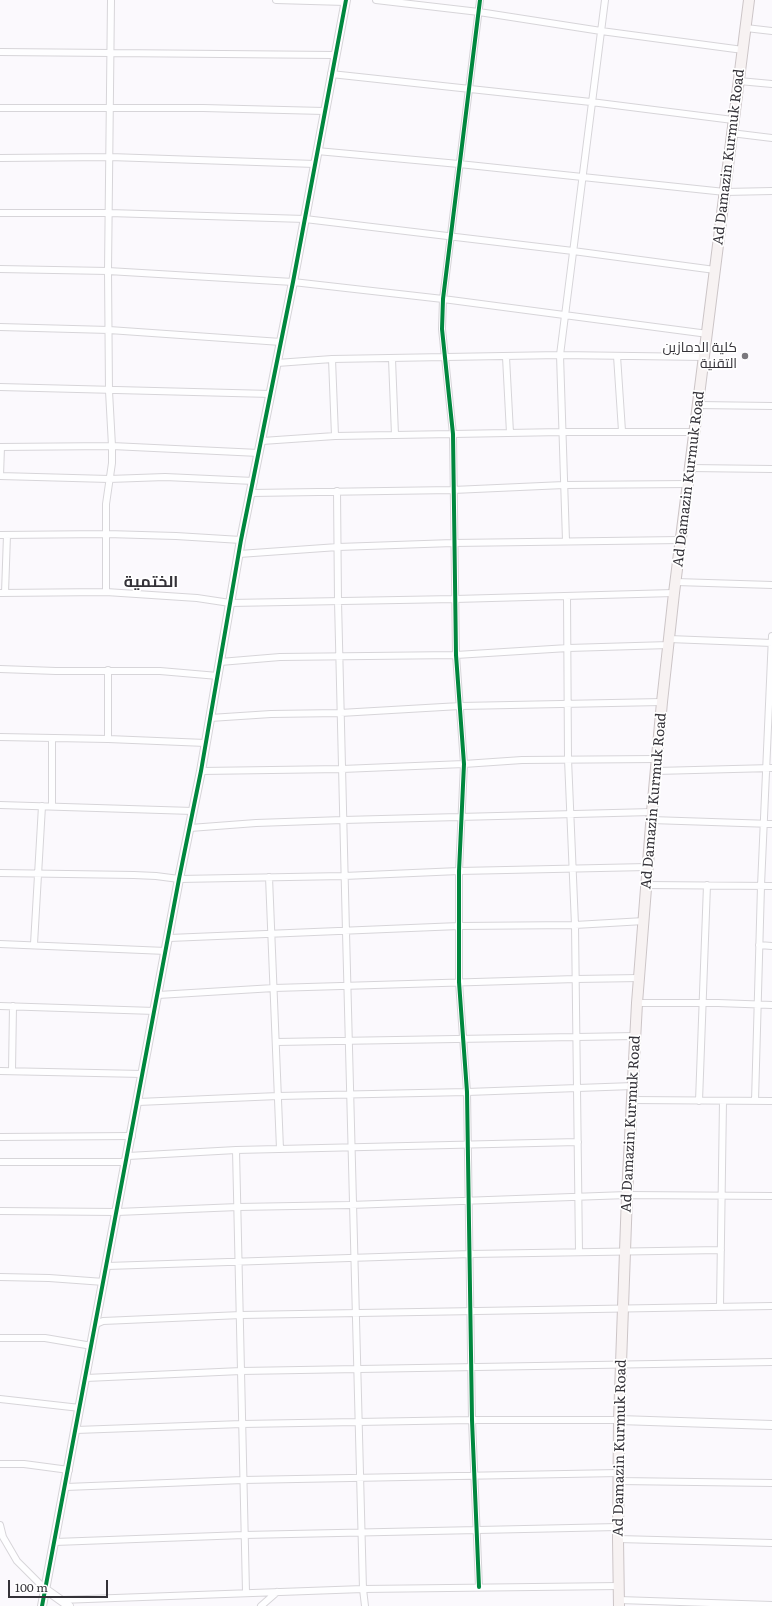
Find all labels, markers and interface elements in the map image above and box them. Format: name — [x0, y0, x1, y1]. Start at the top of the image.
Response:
street label: Ad Damazin Kurmuk Road — [710, 68, 748, 246]
place label: كلية الدمازين التقنية — [662, 340, 737, 372]
marker: كلية الدمازين التقنية — [740, 351, 750, 361]
street label: Ad Damazin Kurmuk Road — [670, 390, 708, 568]
district label: الختمية — [124, 572, 178, 592]
street label: Ad Damazin Kurmuk Road — [638, 712, 670, 890]
street label: Ad Damazin Kurmuk Road — [618, 1035, 644, 1213]
street label: Ad Damazin Kurmuk Road — [610, 1359, 630, 1537]
scale bar — [10, 1572, 110, 1598]
text: 100 m — [15, 1578, 48, 1596]

